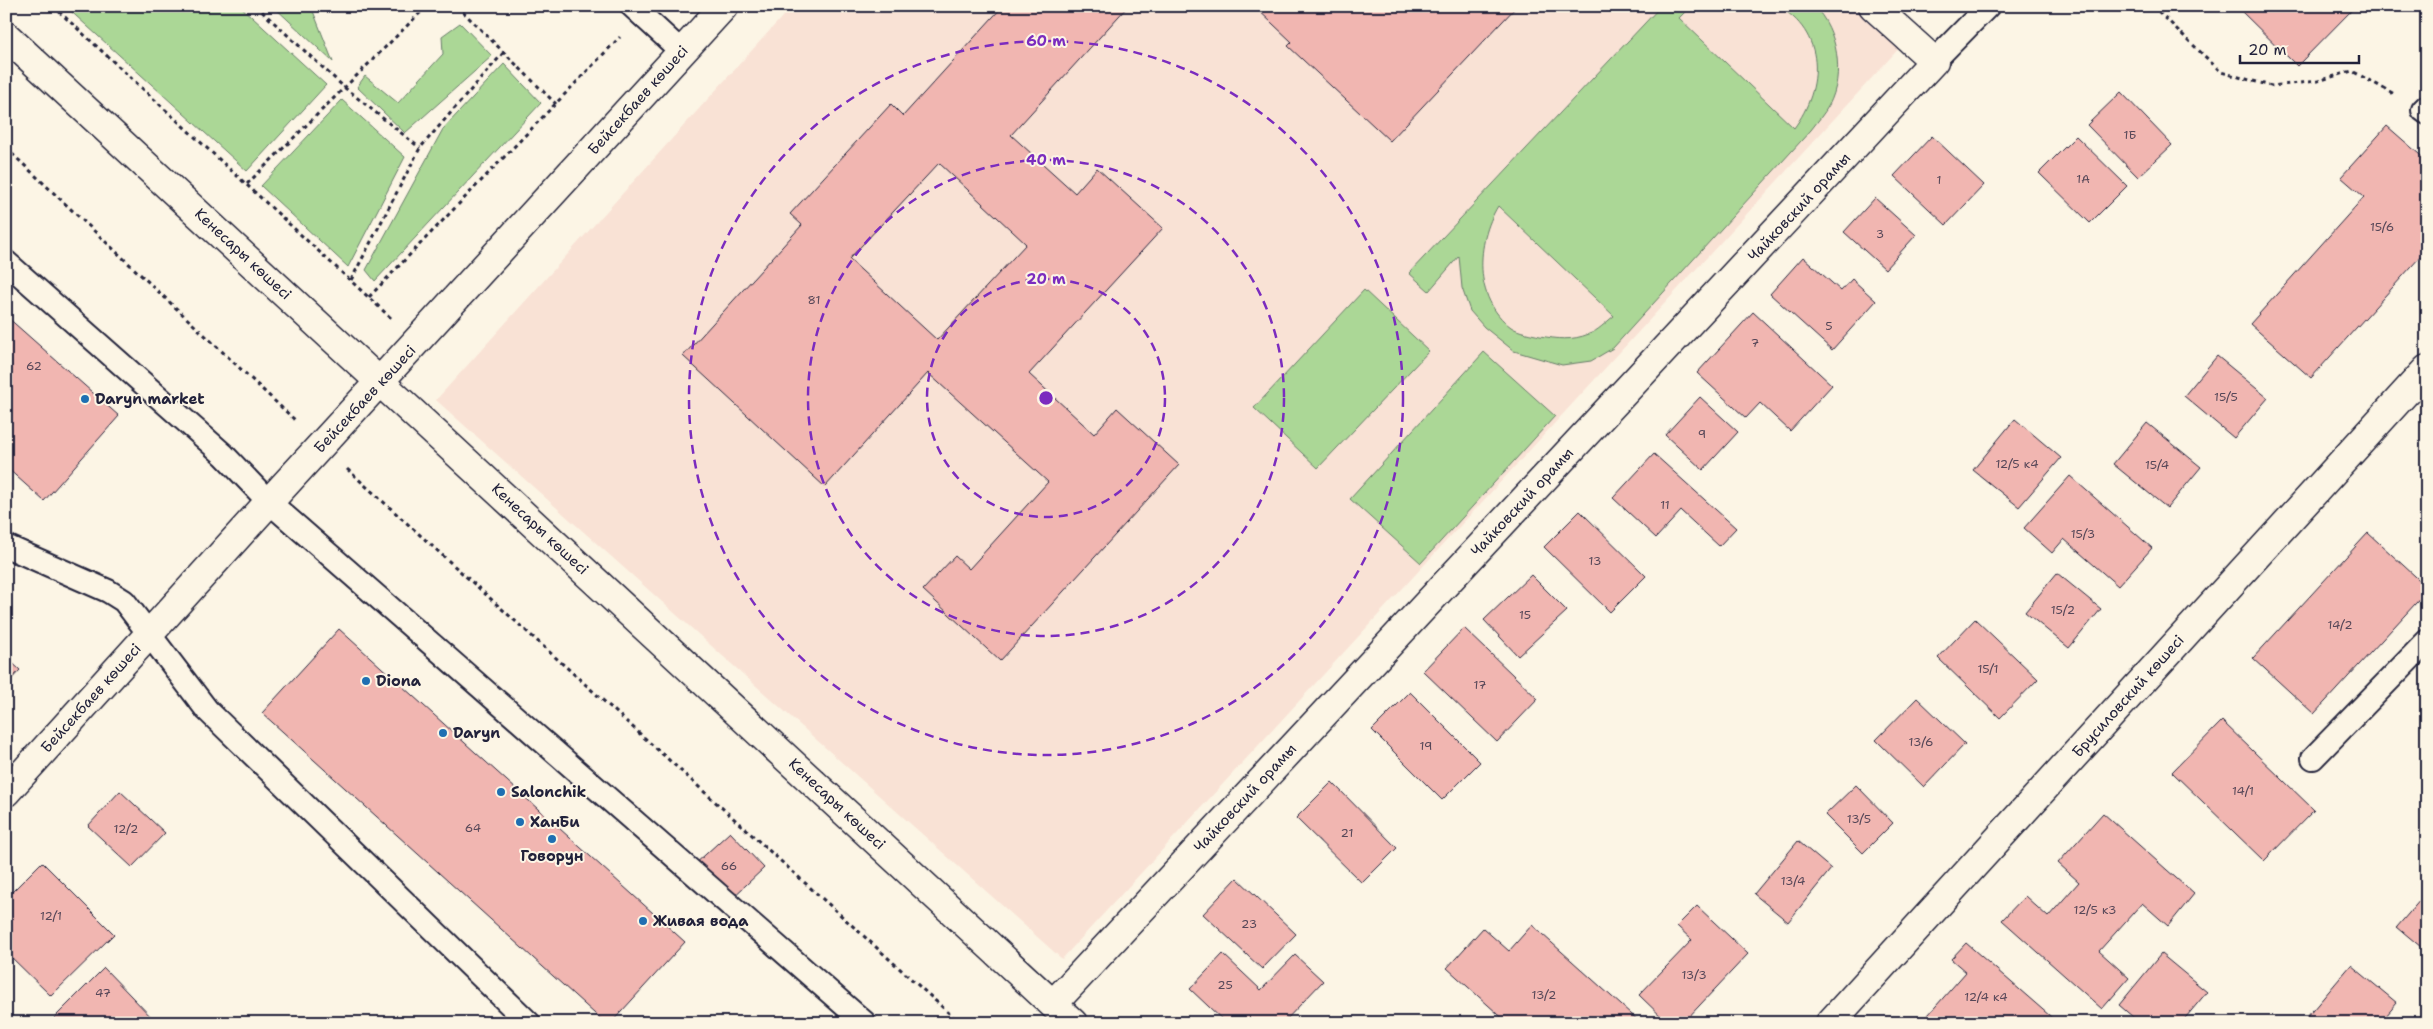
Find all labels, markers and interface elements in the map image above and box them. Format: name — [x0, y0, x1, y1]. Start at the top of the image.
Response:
text: 60 m — [1026, 31, 1066, 51]
scale bar — [2240, 32, 2359, 64]
text: 20 m — [2248, 40, 2287, 60]
street label: Бейсекбаев көшесі — [583, 41, 693, 159]
house number: 1Б — [2124, 127, 2137, 143]
street label: Чайковский орамы — [1743, 148, 1855, 266]
text: 40 m — [1026, 150, 1066, 170]
house number: 1А — [2076, 171, 2090, 187]
house number: 1 — [1936, 172, 1942, 188]
street label: Кенесары көшесі — [190, 204, 296, 304]
house number: 15/6 — [2370, 219, 2394, 235]
house number: 3 — [1876, 226, 1884, 242]
text: 20 m — [1026, 269, 1066, 289]
house number: 81 — [808, 292, 820, 308]
house number: 5 — [1825, 318, 1833, 334]
house number: 7 — [1751, 335, 1759, 351]
street label: Бейсекбаев көшесі — [310, 341, 420, 457]
house number: 62 — [26, 358, 42, 374]
place label: Daryn market — [95, 389, 205, 409]
centre of rings — [1037, 389, 1055, 407]
house number: 15/5 — [2214, 389, 2238, 405]
marker: Daryn market — [79, 393, 91, 405]
house number: 9 — [1698, 426, 1706, 442]
street label: Чайковский орамы — [1466, 443, 1578, 561]
house number: 12/5 к4 — [1995, 456, 2039, 472]
house number: 15/4 — [2145, 457, 2169, 473]
street label: Кенесары көшесі — [487, 479, 593, 579]
house number: 11 — [1660, 497, 1670, 513]
house number: 15/3 — [2071, 526, 2095, 542]
house number: 13 — [1589, 553, 1601, 569]
house number: 15/2 — [2051, 602, 2075, 618]
house number: 15 — [1519, 607, 1531, 623]
house number: 14/2 — [2327, 617, 2353, 633]
street label: Брусиловский көшесі — [2068, 630, 2188, 762]
street label: Бейсекбаев көшесі — [36, 639, 146, 757]
house number: 15/1 — [1977, 661, 1999, 677]
place label: Diona — [376, 671, 422, 691]
marker: Diona — [360, 675, 372, 687]
house number: 17 — [1474, 677, 1486, 693]
place label: Daryn — [453, 723, 500, 743]
marker: Daryn — [437, 727, 449, 739]
house number: 13/6 — [1909, 734, 1933, 750]
house number: 19 — [1420, 738, 1432, 754]
street label: Чайковский орамы — [1189, 739, 1301, 857]
street label: Кенесары көшесі — [784, 754, 890, 854]
place label: Salonchik — [511, 782, 586, 802]
house number: 14/1 — [2232, 783, 2254, 799]
marker: Salonchik — [495, 786, 507, 798]
house number: 13/5 — [1847, 811, 1871, 827]
place label: ХанБи — [530, 812, 580, 832]
marker: ХанБи — [514, 816, 526, 828]
house number: 64 — [465, 820, 481, 836]
house number: 12/2 — [114, 821, 139, 837]
house number: 21 — [1341, 825, 1353, 841]
marker: Говорун — [546, 833, 558, 845]
place label: Говорун — [520, 846, 584, 866]
house number: 66 — [721, 858, 737, 874]
house number: 13/4 — [1781, 873, 1805, 889]
house number: 12/5 к3 — [2074, 902, 2116, 918]
house number: 12/1 — [40, 908, 62, 924]
place label: Живая вода — [653, 911, 749, 931]
marker: Живая вода — [637, 915, 649, 927]
house number: 23 — [1241, 916, 1257, 932]
house number: 13/3 — [1681, 967, 1707, 983]
house number: 25 — [1217, 977, 1233, 993]
house number: 47 — [95, 985, 111, 1001]
house number: 13/2 — [1531, 987, 1557, 1003]
house number: 12/4 к4 — [1964, 989, 2008, 1005]

